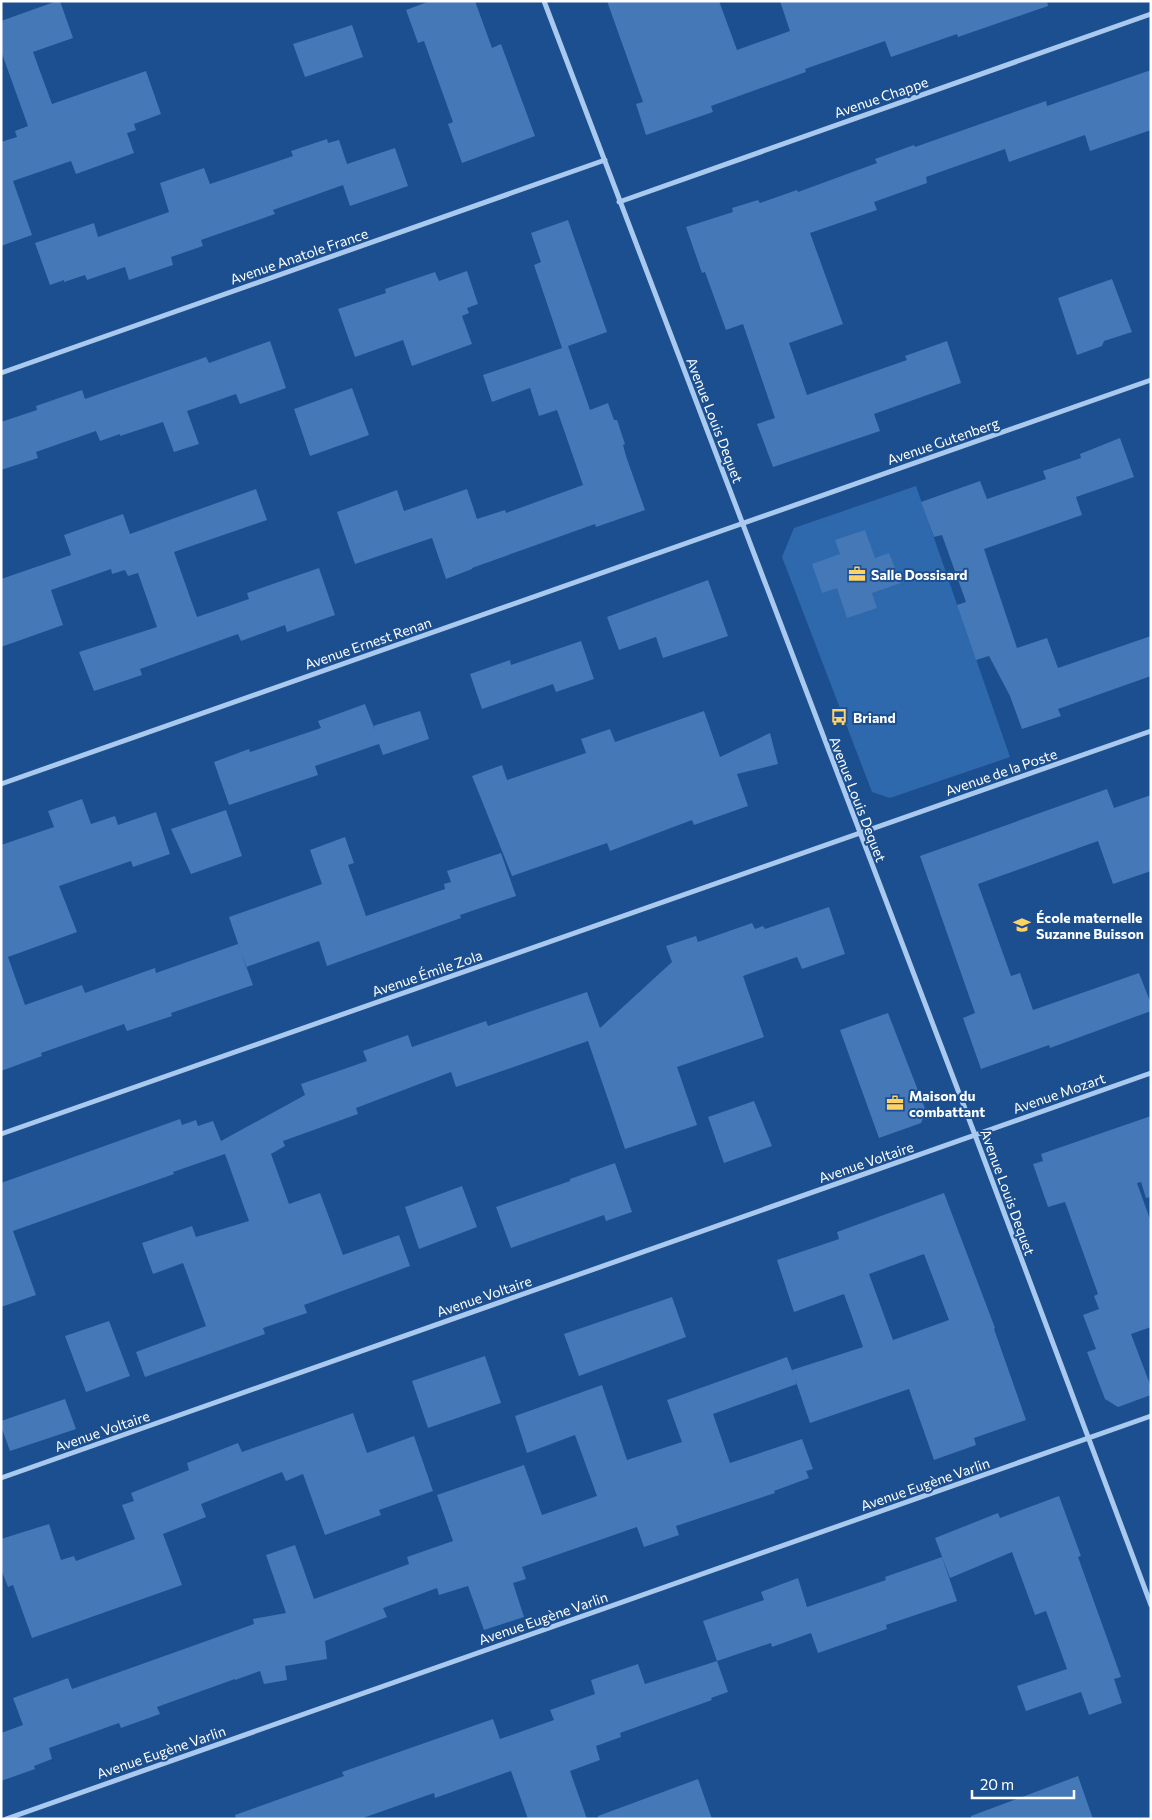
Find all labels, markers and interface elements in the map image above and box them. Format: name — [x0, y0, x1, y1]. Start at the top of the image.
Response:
street label: Avenue Chappe — [832, 73, 930, 121]
street label: Avenue Anatole France — [228, 224, 370, 288]
street label: Avenue Louis Dequet — [683, 355, 747, 485]
street label: Avenue Gutenberg — [885, 414, 1002, 468]
office icon: Salle Dossisard — [847, 564, 867, 584]
place label: Salle Dossisard — [871, 566, 968, 583]
street label: Avenue Ernest Renan — [302, 613, 434, 673]
bus stop icon: Briand — [829, 707, 849, 727]
place label: Briand — [853, 709, 896, 726]
street label: Avenue Louis Dequet — [826, 734, 890, 864]
street label: Avenue de la Poste — [943, 745, 1059, 799]
place label: École maternelle Suzanne Buisson — [1036, 909, 1144, 942]
school or university icon: École maternelle Suzanne Buisson — [1012, 915, 1032, 935]
street label: Avenue Émile Zola — [370, 946, 484, 1000]
street label: Avenue Mozart — [1011, 1069, 1108, 1117]
place label: Maison du combattant — [909, 1087, 985, 1120]
office icon: Maison du combattant — [885, 1093, 905, 1113]
street label: Avenue Louis Dequet — [977, 1127, 1039, 1258]
street label: Avenue Voltaire — [816, 1138, 916, 1186]
street label: Avenue Voltaire — [434, 1272, 534, 1320]
street label: Avenue Voltaire — [52, 1407, 152, 1455]
street label: Avenue Eugène Varlin — [858, 1454, 992, 1514]
street label: Avenue Eugène Varlin — [476, 1588, 610, 1648]
street label: Avenue Eugène Varlin — [94, 1722, 228, 1782]
scale bar — [972, 1768, 1074, 1800]
text: 20 m — [980, 1775, 1014, 1793]

